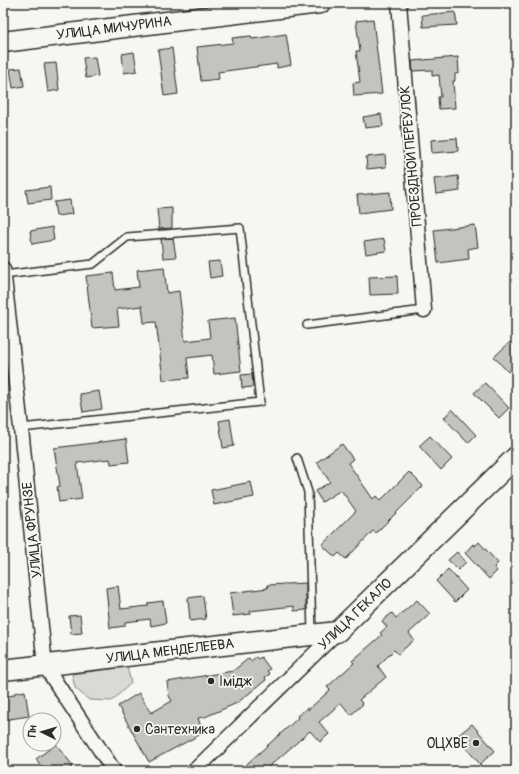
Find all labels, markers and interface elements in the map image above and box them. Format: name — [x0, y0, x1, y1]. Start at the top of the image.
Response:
street label: УЛИЦА МИЧУРИНА — [55, 13, 173, 43]
street label: ПРОЕЗДНОЙ ПЕРЕУЛОК — [396, 85, 426, 227]
street label: УЛИЦА ФРУНЗЕ — [19, 481, 45, 579]
street label: УЛИЦА ГЕКАЛО — [315, 575, 395, 653]
street label: УЛИЦА МЕНДЕЛЕЕВА — [105, 635, 235, 667]
place label: Імідж — [219, 673, 252, 690]
marker: Імідж — [206, 676, 216, 686]
north arrow — [22, 712, 62, 752]
place label: Сантехника — [145, 721, 215, 738]
text: Пн — [26, 724, 40, 738]
marker: Сантехника — [132, 724, 142, 734]
place label: ОЦХВЕ — [426, 735, 468, 752]
marker: ОЦХВЕ — [471, 738, 481, 748]

